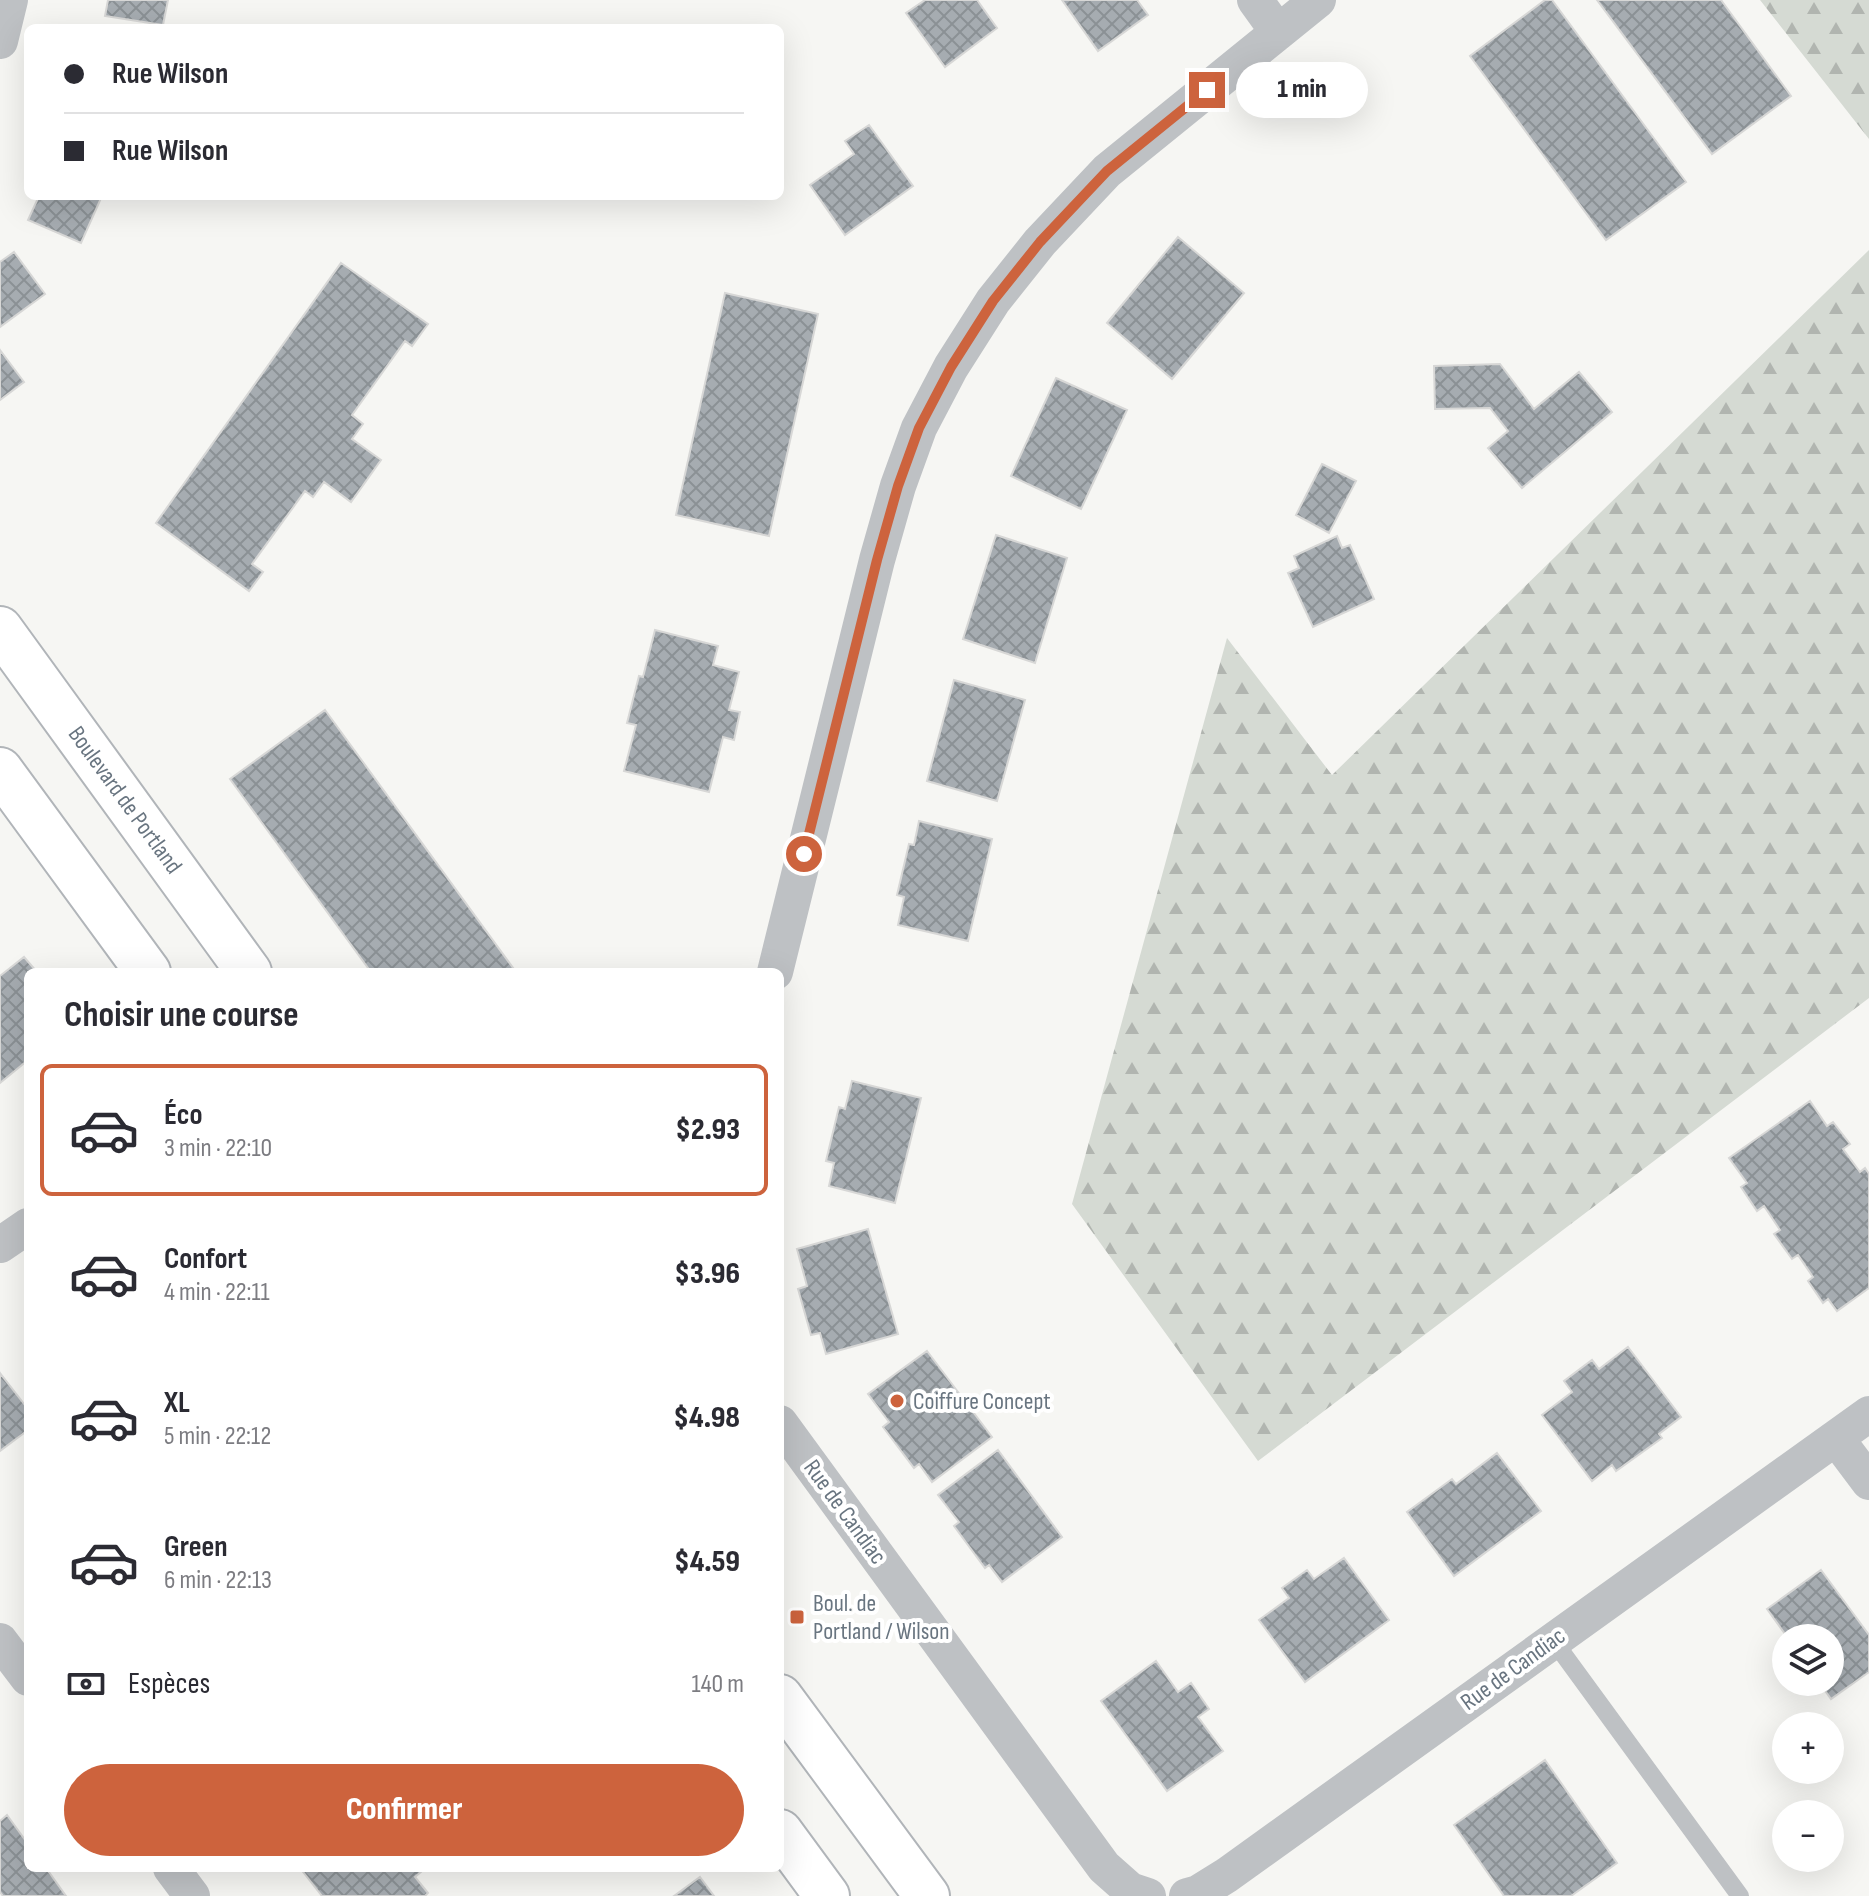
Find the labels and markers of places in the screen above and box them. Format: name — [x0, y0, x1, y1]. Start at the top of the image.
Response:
place label: Coiffure Concept — [913, 1387, 1051, 1416]
marker: Coiffure Concept — [888, 1392, 906, 1410]
place label: Boul. de Portland / Wilson — [813, 1589, 950, 1646]
marker: Boul. de Portland / Wilson — [788, 1608, 806, 1626]

